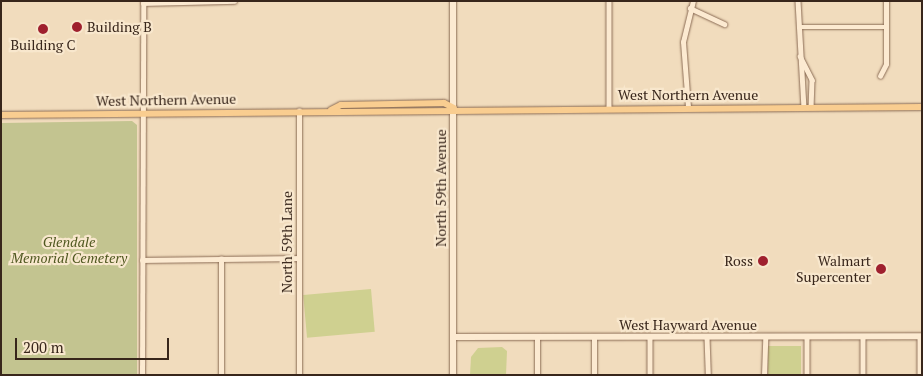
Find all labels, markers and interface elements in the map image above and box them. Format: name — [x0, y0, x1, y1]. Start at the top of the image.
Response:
place label: Building B — [87, 19, 152, 35]
marker: Building B — [71, 21, 83, 33]
marker: Building C — [37, 23, 49, 35]
place label: Building C — [10, 37, 76, 53]
street label: West Northern Avenue — [618, 87, 758, 103]
street label: West Northern Avenue — [96, 90, 236, 110]
street label: North 59th Avenue — [433, 129, 449, 247]
street label: North 59th Lane — [279, 191, 295, 293]
park label: Glendale Memorial Cemetery — [11, 234, 127, 266]
place label: Ross — [724, 253, 753, 269]
place label: Walmart Supercenter — [796, 253, 871, 286]
marker: Ross — [757, 255, 769, 267]
marker: Walmart Supercenter — [875, 263, 887, 275]
street label: West Hayward Avenue — [619, 317, 757, 333]
scale bar — [18, 328, 171, 360]
text: 200 m — [23, 337, 64, 357]

